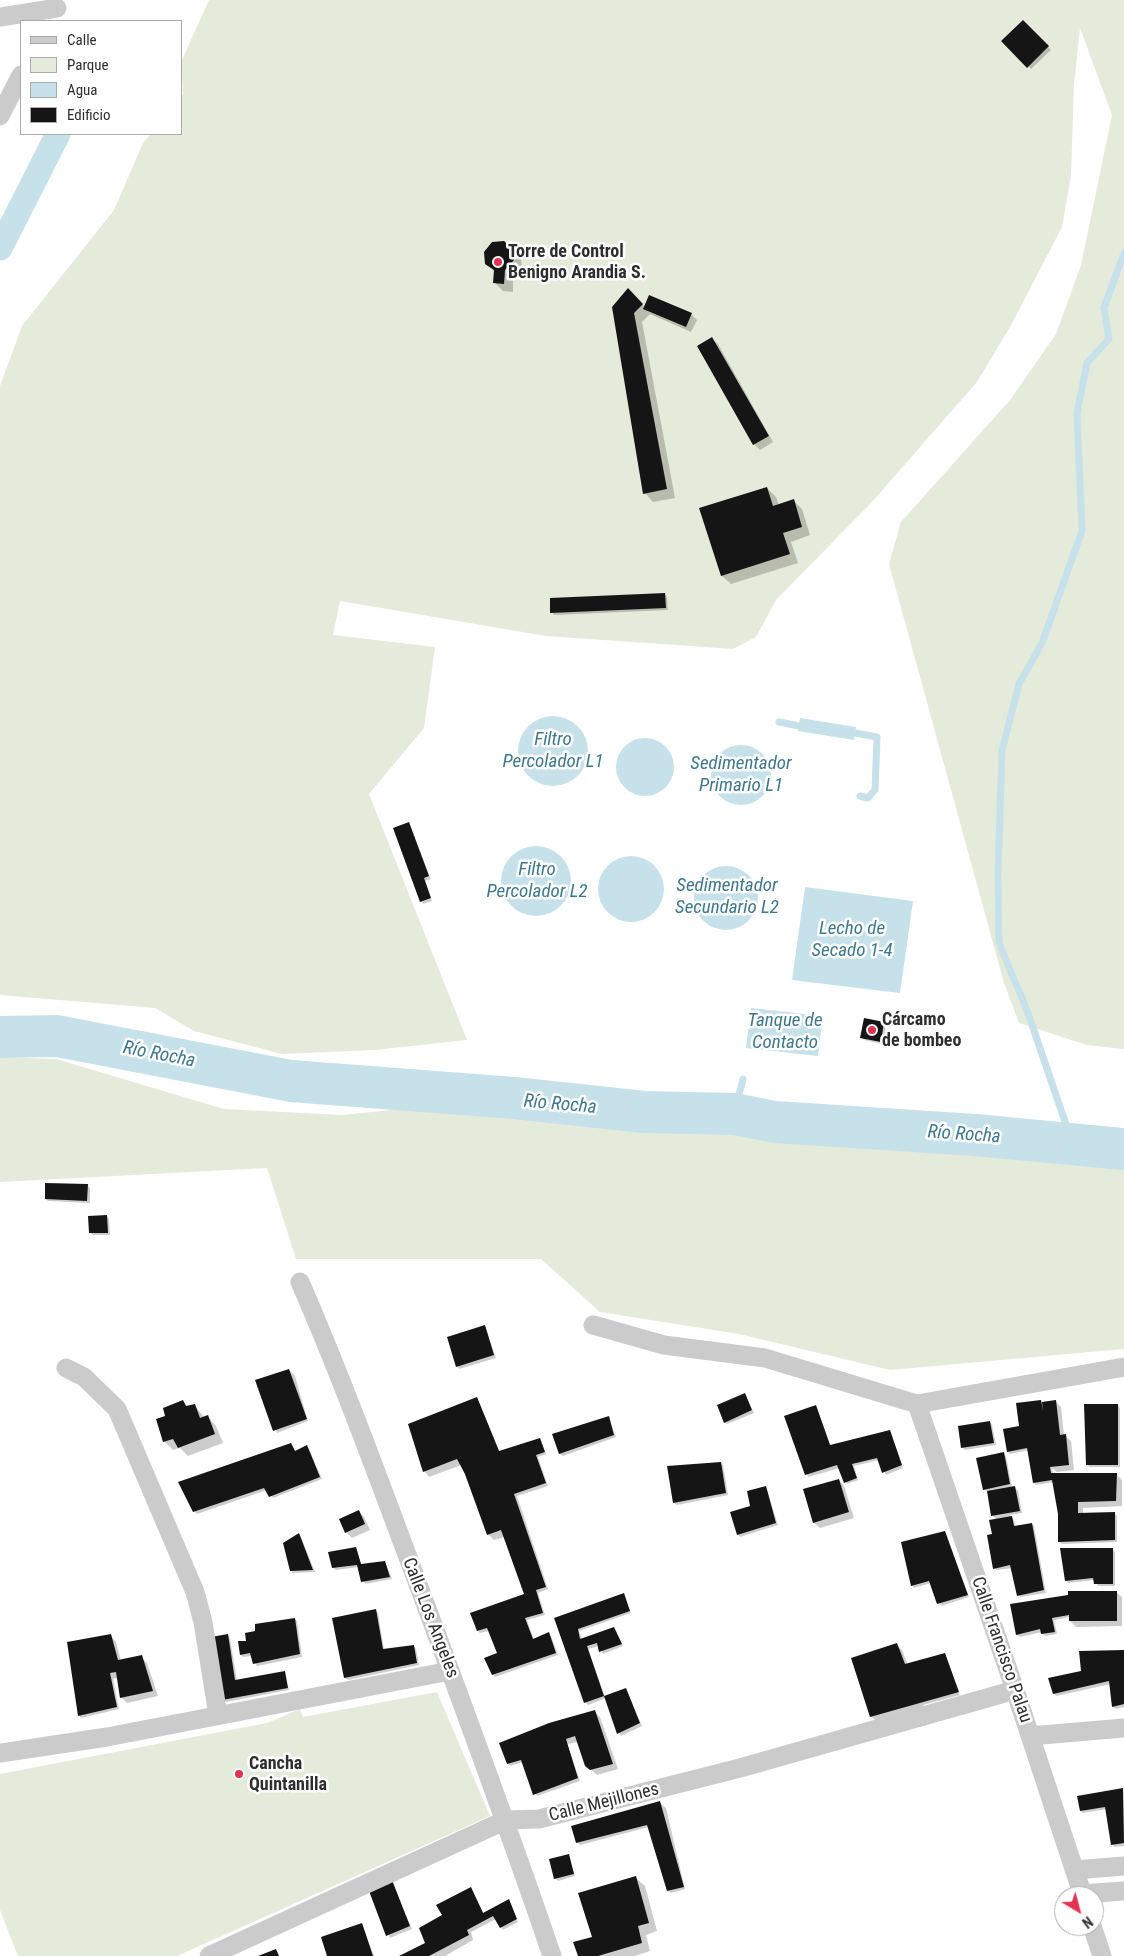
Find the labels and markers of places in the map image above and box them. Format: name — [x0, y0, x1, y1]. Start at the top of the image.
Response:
place label: Torre de Control Benigno Arandia S. — [508, 241, 646, 284]
marker: Torre de Control Benigno Arandia S. — [492, 256, 504, 268]
place label: Cárcamo de bombeo — [882, 1009, 961, 1052]
marker: Cárcamo de bombeo — [866, 1024, 878, 1036]
place label: Cancha Quintanilla — [249, 1753, 327, 1796]
marker: Cancha Quintanilla — [233, 1768, 245, 1780]

